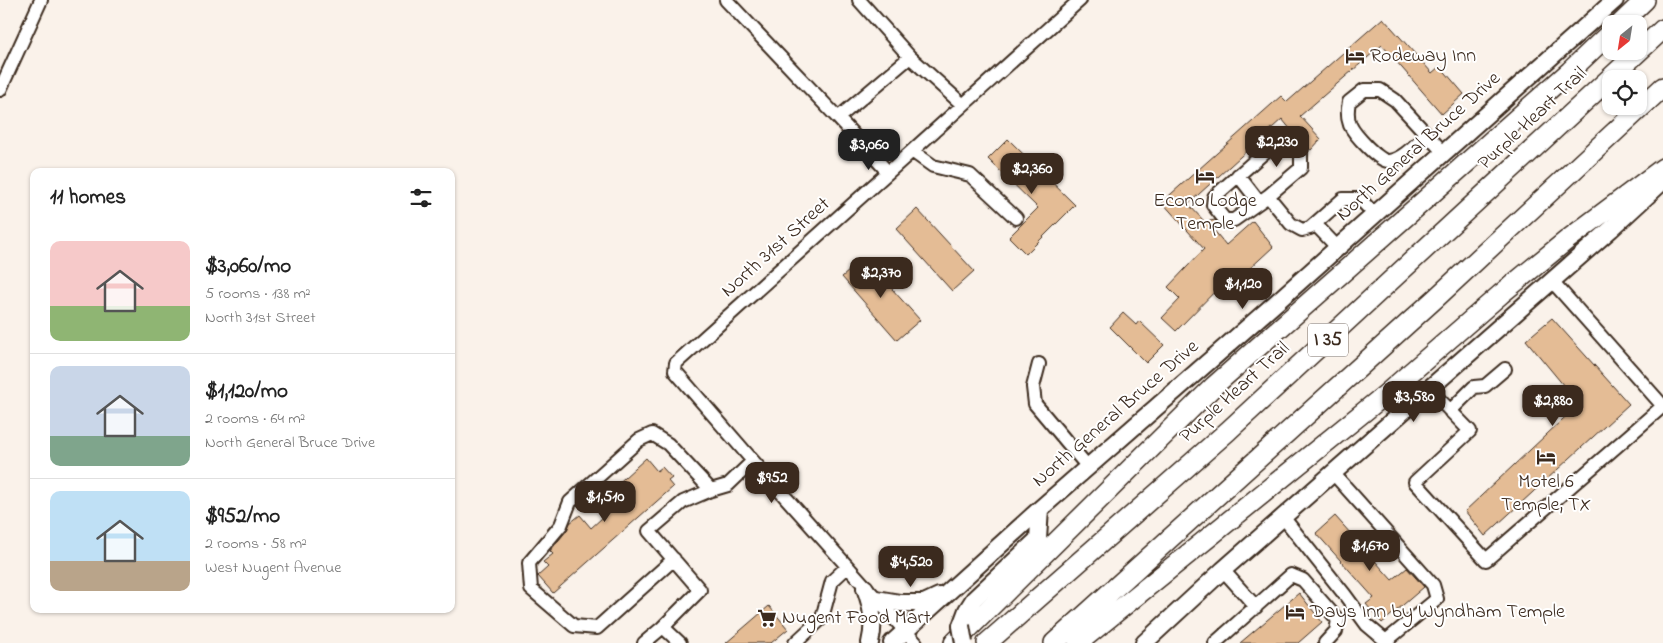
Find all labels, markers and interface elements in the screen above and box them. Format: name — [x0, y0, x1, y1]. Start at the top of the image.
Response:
north arrow — [1602, 15, 1648, 60]
map controls — [1602, 15, 1647, 115]
place label: Rodeway Inn — [1370, 42, 1476, 71]
hotel icon: Rodeway Inn — [1344, 45, 1366, 67]
street label: Purple Heart Trail — [1472, 61, 1594, 177]
street label: North General Bruce Drive — [1330, 65, 1508, 229]
button: locate — [1602, 70, 1647, 115]
pin: $2,230 — [1236, 126, 1318, 168]
pin: $3,060 — [828, 128, 910, 171]
text: $2,230 — [1256, 130, 1298, 154]
text: $3,060 — [849, 133, 889, 157]
pin: $2,360 — [991, 152, 1073, 195]
text: $2,360 — [1012, 157, 1052, 181]
hotel icon: Econo Lodge Temple — [1194, 165, 1216, 187]
text: 11 homes — [50, 183, 126, 213]
icon: filters — [407, 184, 435, 212]
place label: Econo Lodge Temple — [1153, 187, 1257, 239]
street label: North 31st Street — [715, 191, 837, 305]
text: $3,060/mo — [205, 252, 291, 282]
pin: $2,370 — [840, 256, 922, 299]
icon: home — [90, 261, 150, 321]
text: $2,370 — [861, 261, 901, 285]
pin: $1,120 — [1202, 268, 1284, 310]
text: $1,120 — [1224, 272, 1262, 296]
text: 5 rooms · 138 m² — [205, 282, 311, 306]
text: North 31st Street — [205, 306, 316, 330]
road number: I 35 — [1308, 324, 1348, 356]
street label: North General Bruce Drive — [1026, 333, 1206, 495]
street label: Purple Heart Trail — [1173, 335, 1297, 451]
text: $1,120/mo — [205, 377, 288, 407]
pin: $3,580 — [1373, 380, 1455, 423]
pin: $2,880 — [1512, 384, 1594, 427]
text: $3,580 — [1393, 385, 1435, 409]
icon: home — [90, 386, 150, 446]
text: $2,880 — [1533, 389, 1573, 413]
text: 2 rooms · 64 m² — [205, 407, 305, 431]
text: North General Bruce Drive — [205, 431, 375, 455]
hotel icon: Motel 6 Temple, TX — [1535, 446, 1557, 468]
pin: $952 — [742, 462, 802, 504]
text: $952 — [756, 466, 788, 490]
place label: Motel 6 Temple, TX — [1501, 468, 1591, 520]
pin: $1,510 — [564, 480, 646, 523]
text: $1,510 — [586, 485, 624, 509]
text: $952/mo — [205, 502, 280, 532]
icon: home — [90, 511, 150, 571]
pin: $1,670 — [1329, 530, 1411, 572]
text: 2 rooms · 58 m² — [205, 532, 307, 556]
text: $1,670 — [1351, 534, 1389, 558]
pin: $4,520 — [870, 546, 952, 588]
text: $4,520 — [889, 550, 933, 574]
text: West Nugent Avenue — [205, 556, 341, 580]
place label: Days Inn by Wyndham Temple — [1309, 598, 1565, 627]
hotel icon: Days Inn by Wyndham Temple — [1284, 601, 1306, 623]
place label: Nugent Food Mart — [782, 604, 931, 634]
supermarket icon: Nugent Food Mart — [756, 607, 778, 629]

